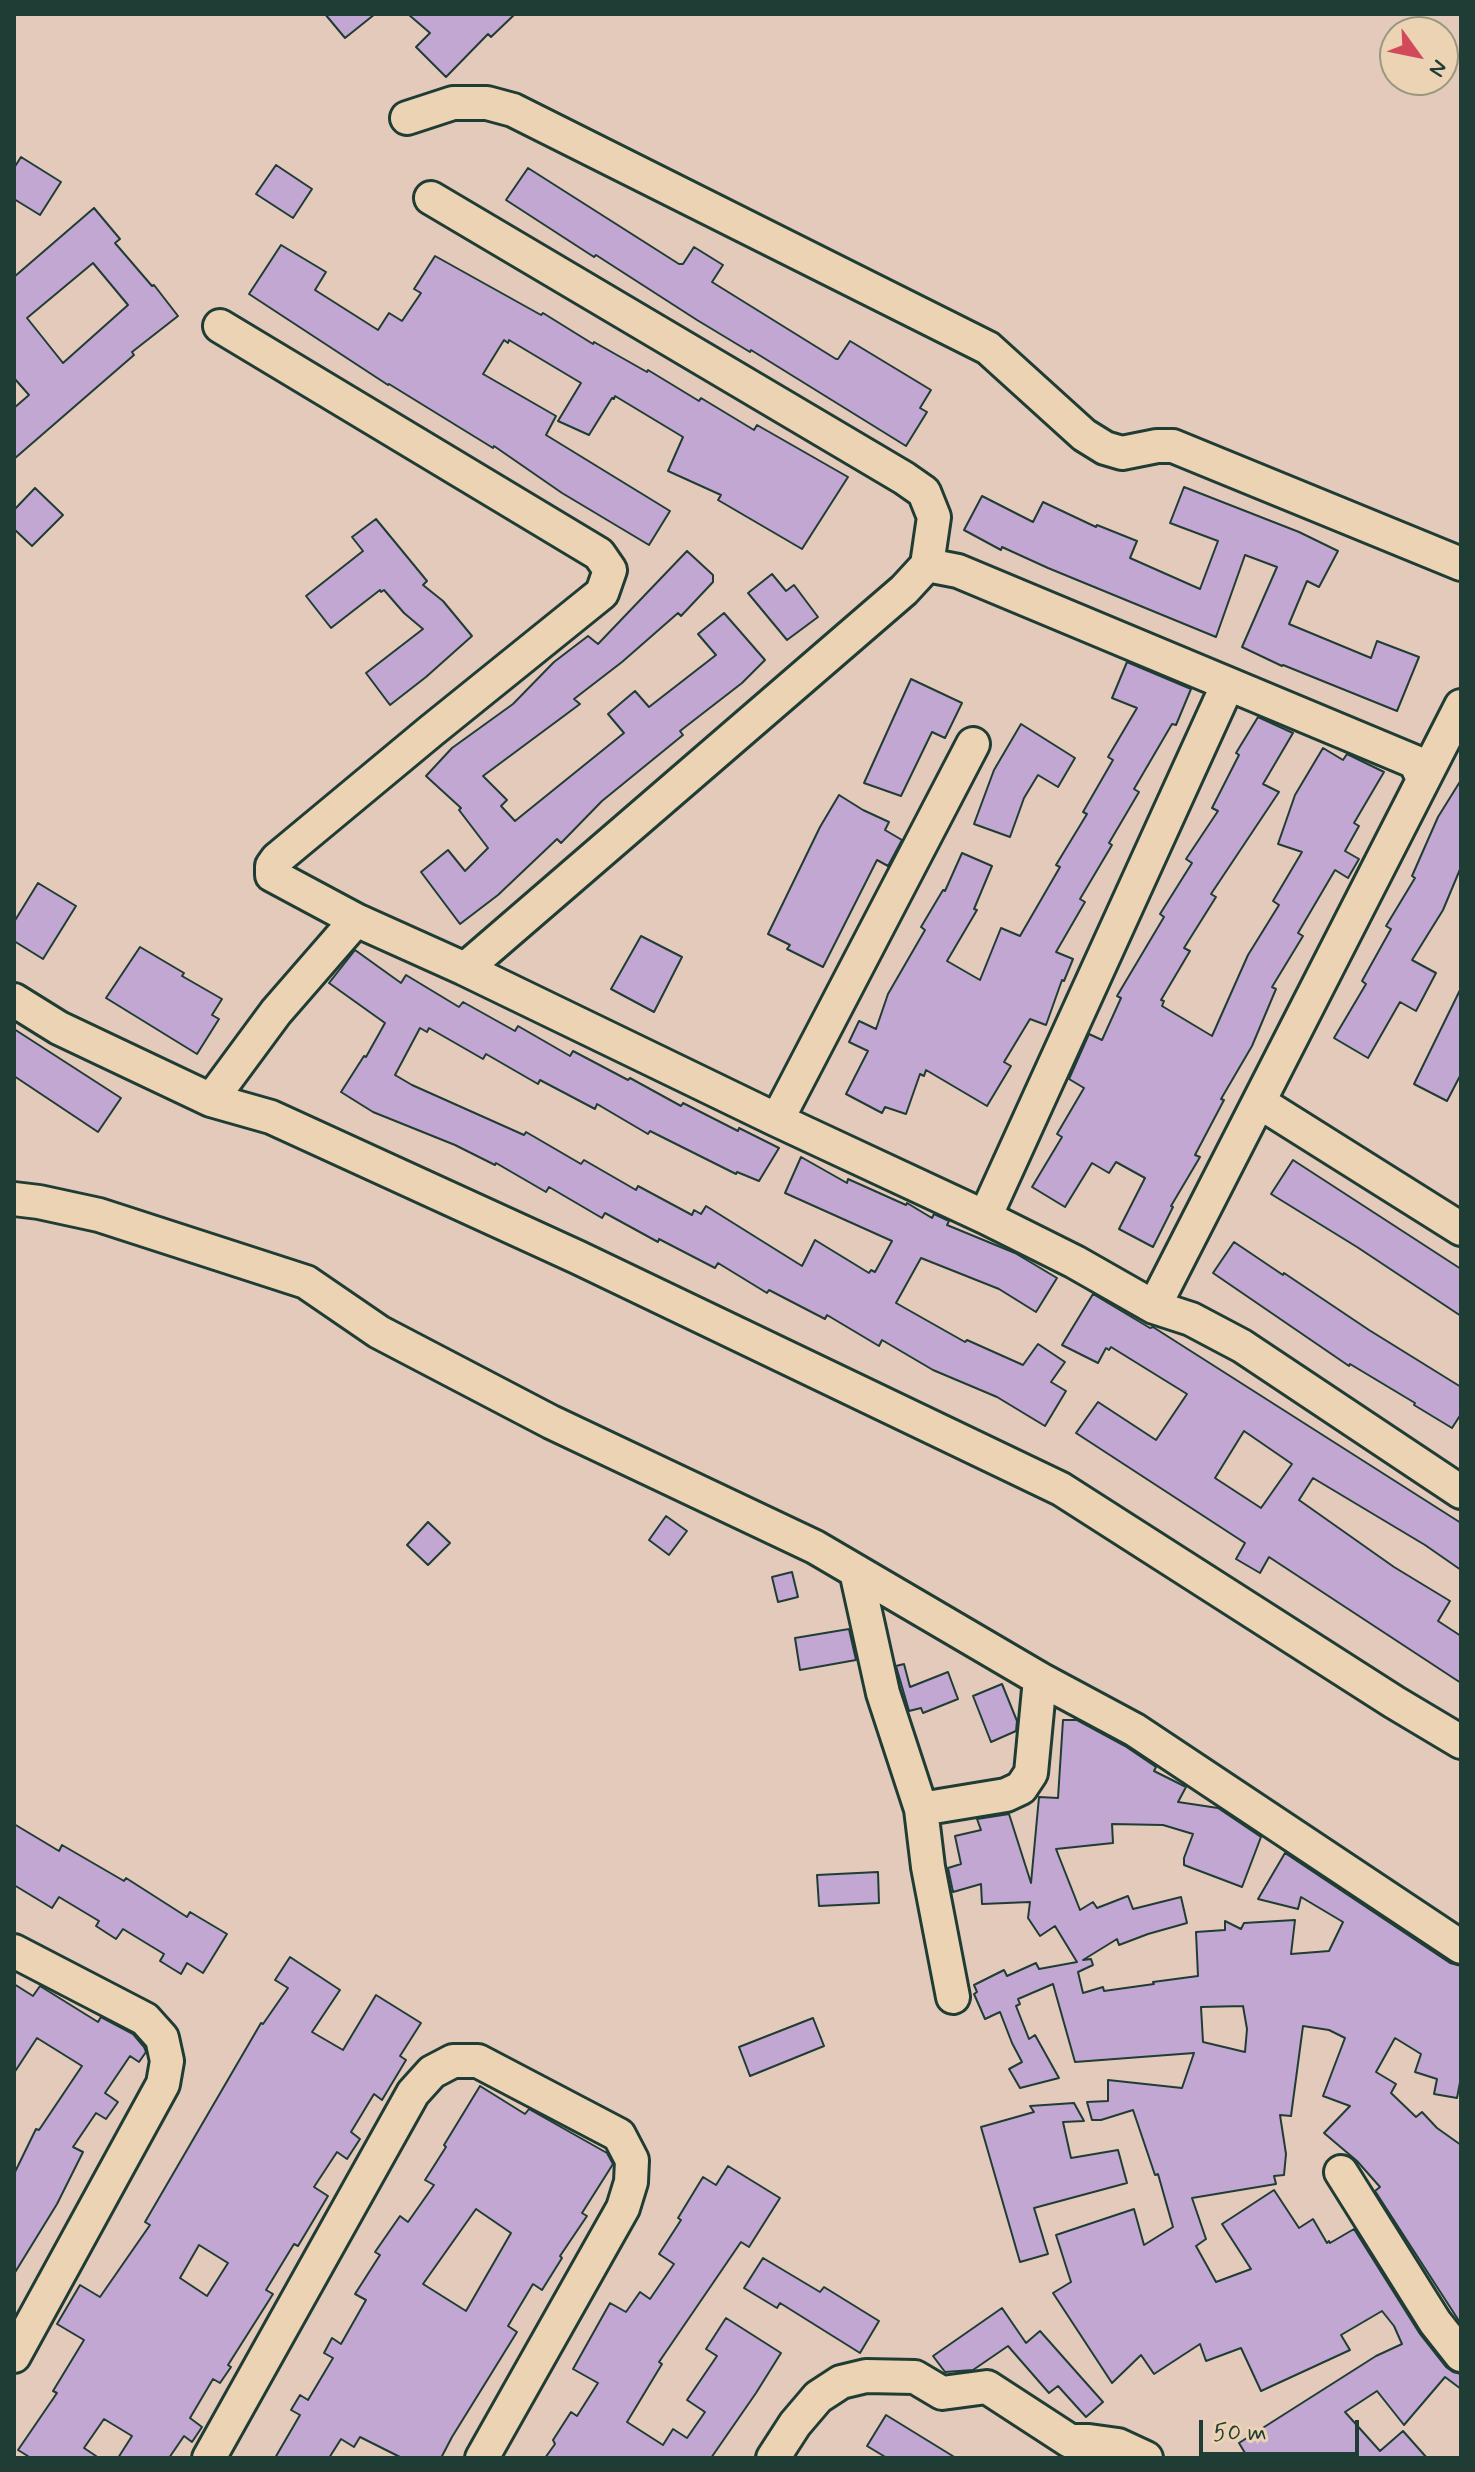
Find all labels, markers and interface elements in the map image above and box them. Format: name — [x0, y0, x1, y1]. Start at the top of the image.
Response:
north arrow — [1379, 16, 1459, 96]
text: N — [1422, 54, 1453, 82]
scale bar — [1203, 2404, 1363, 2454]
text: 50 m — [1213, 2418, 1267, 2449]

